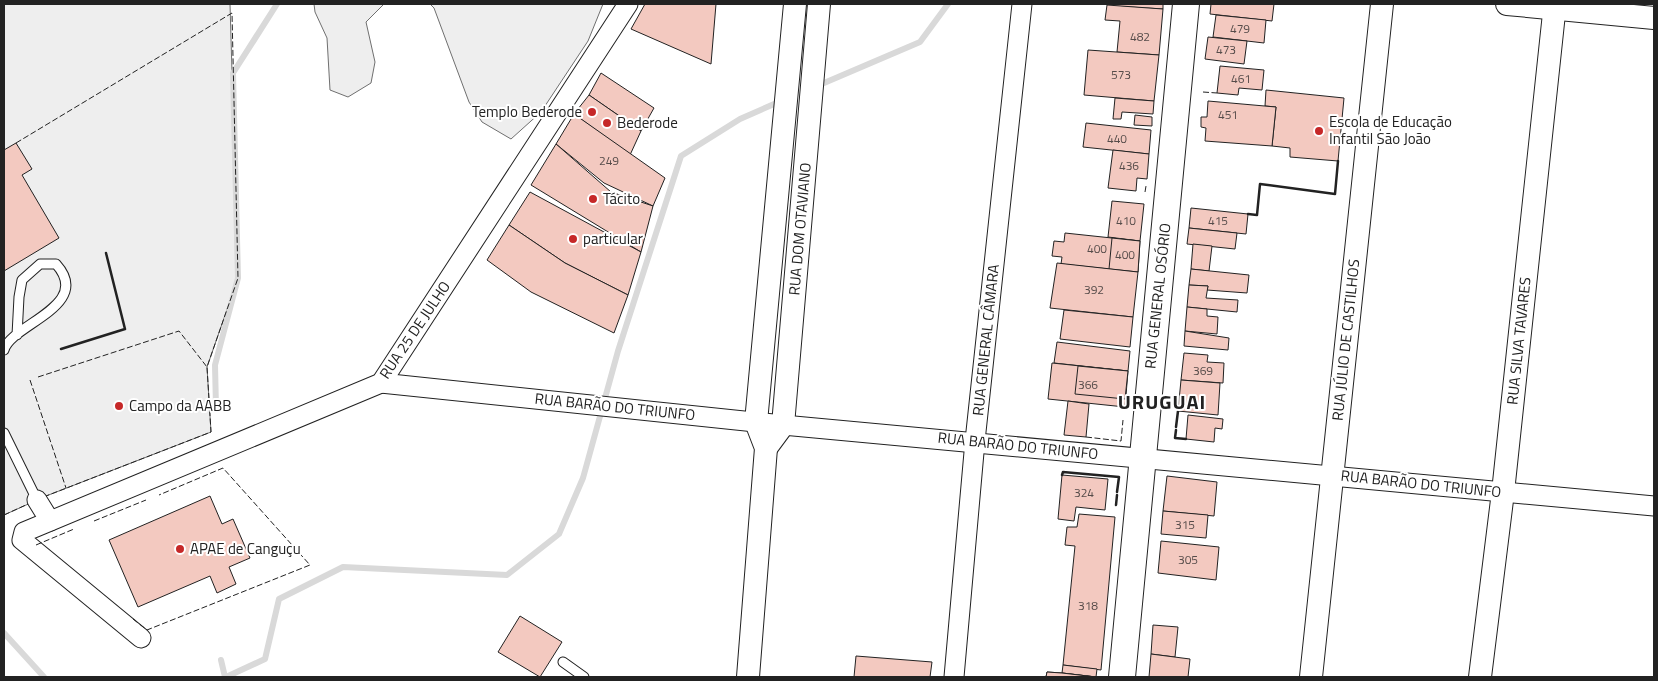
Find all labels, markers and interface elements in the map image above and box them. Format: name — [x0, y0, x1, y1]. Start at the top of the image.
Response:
house number: 479 — [1230, 19, 1250, 38]
house number: 482 — [1130, 27, 1150, 46]
house number: 473 — [1216, 40, 1236, 59]
house number: 573 — [1111, 65, 1131, 84]
house number: 461 — [1231, 69, 1251, 88]
place label: Templo Bederode — [472, 100, 582, 123]
house number: 451 — [1218, 105, 1238, 124]
marker: Templo Bederode — [586, 106, 598, 118]
place label: Escola de Educação Infantil São João — [1329, 110, 1452, 150]
place label: Bederode — [617, 111, 678, 134]
marker: Bederode — [601, 117, 613, 129]
marker: Escola de Educação Infantil São João — [1313, 125, 1325, 137]
house number: 440 — [1107, 129, 1127, 148]
house number: 249 — [599, 151, 619, 170]
house number: 436 — [1119, 156, 1139, 175]
street label: RUA DOM OTAVIANO — [782, 162, 817, 296]
place label: Tácito — [603, 187, 640, 210]
marker: Tácito — [587, 193, 599, 205]
house number: 410 — [1116, 211, 1136, 230]
house number: 415 — [1208, 211, 1228, 230]
street label: RUA GENERAL OSÓRIO — [1138, 222, 1177, 370]
place label: particular — [583, 227, 643, 250]
marker: particular — [567, 233, 579, 245]
house number: 400 — [1087, 239, 1107, 258]
house number: 400 — [1115, 245, 1135, 264]
street label: RUA JÚLIO DE CASTILHOS — [1326, 258, 1365, 422]
street label: RUA GENERAL CÂMARA — [966, 263, 1005, 417]
street label: RUA 25 DE JULHO — [373, 276, 456, 383]
street label: RUA SILVA TAVARES — [1500, 276, 1537, 406]
house number: 392 — [1084, 280, 1104, 299]
house number: 369 — [1193, 361, 1213, 380]
house number: 366 — [1078, 375, 1098, 394]
district label: URUGUAI — [1118, 386, 1206, 417]
street label: RUA BARÃO DO TRIUNFO — [534, 387, 697, 426]
place label: Campo da AABB — [129, 394, 231, 417]
marker: Campo da AABB — [113, 400, 125, 412]
street label: RUA BARÃO DO TRIUNFO — [937, 426, 1100, 465]
street label: RUA BARÃO DO TRIUNFO — [1340, 464, 1503, 503]
house number: 324 — [1074, 483, 1094, 502]
house number: 315 — [1175, 515, 1195, 534]
place label: APAE de Canguçu — [190, 537, 301, 560]
marker: APAE de Canguçu — [174, 543, 186, 555]
house number: 305 — [1178, 550, 1198, 569]
house number: 318 — [1078, 596, 1098, 615]

